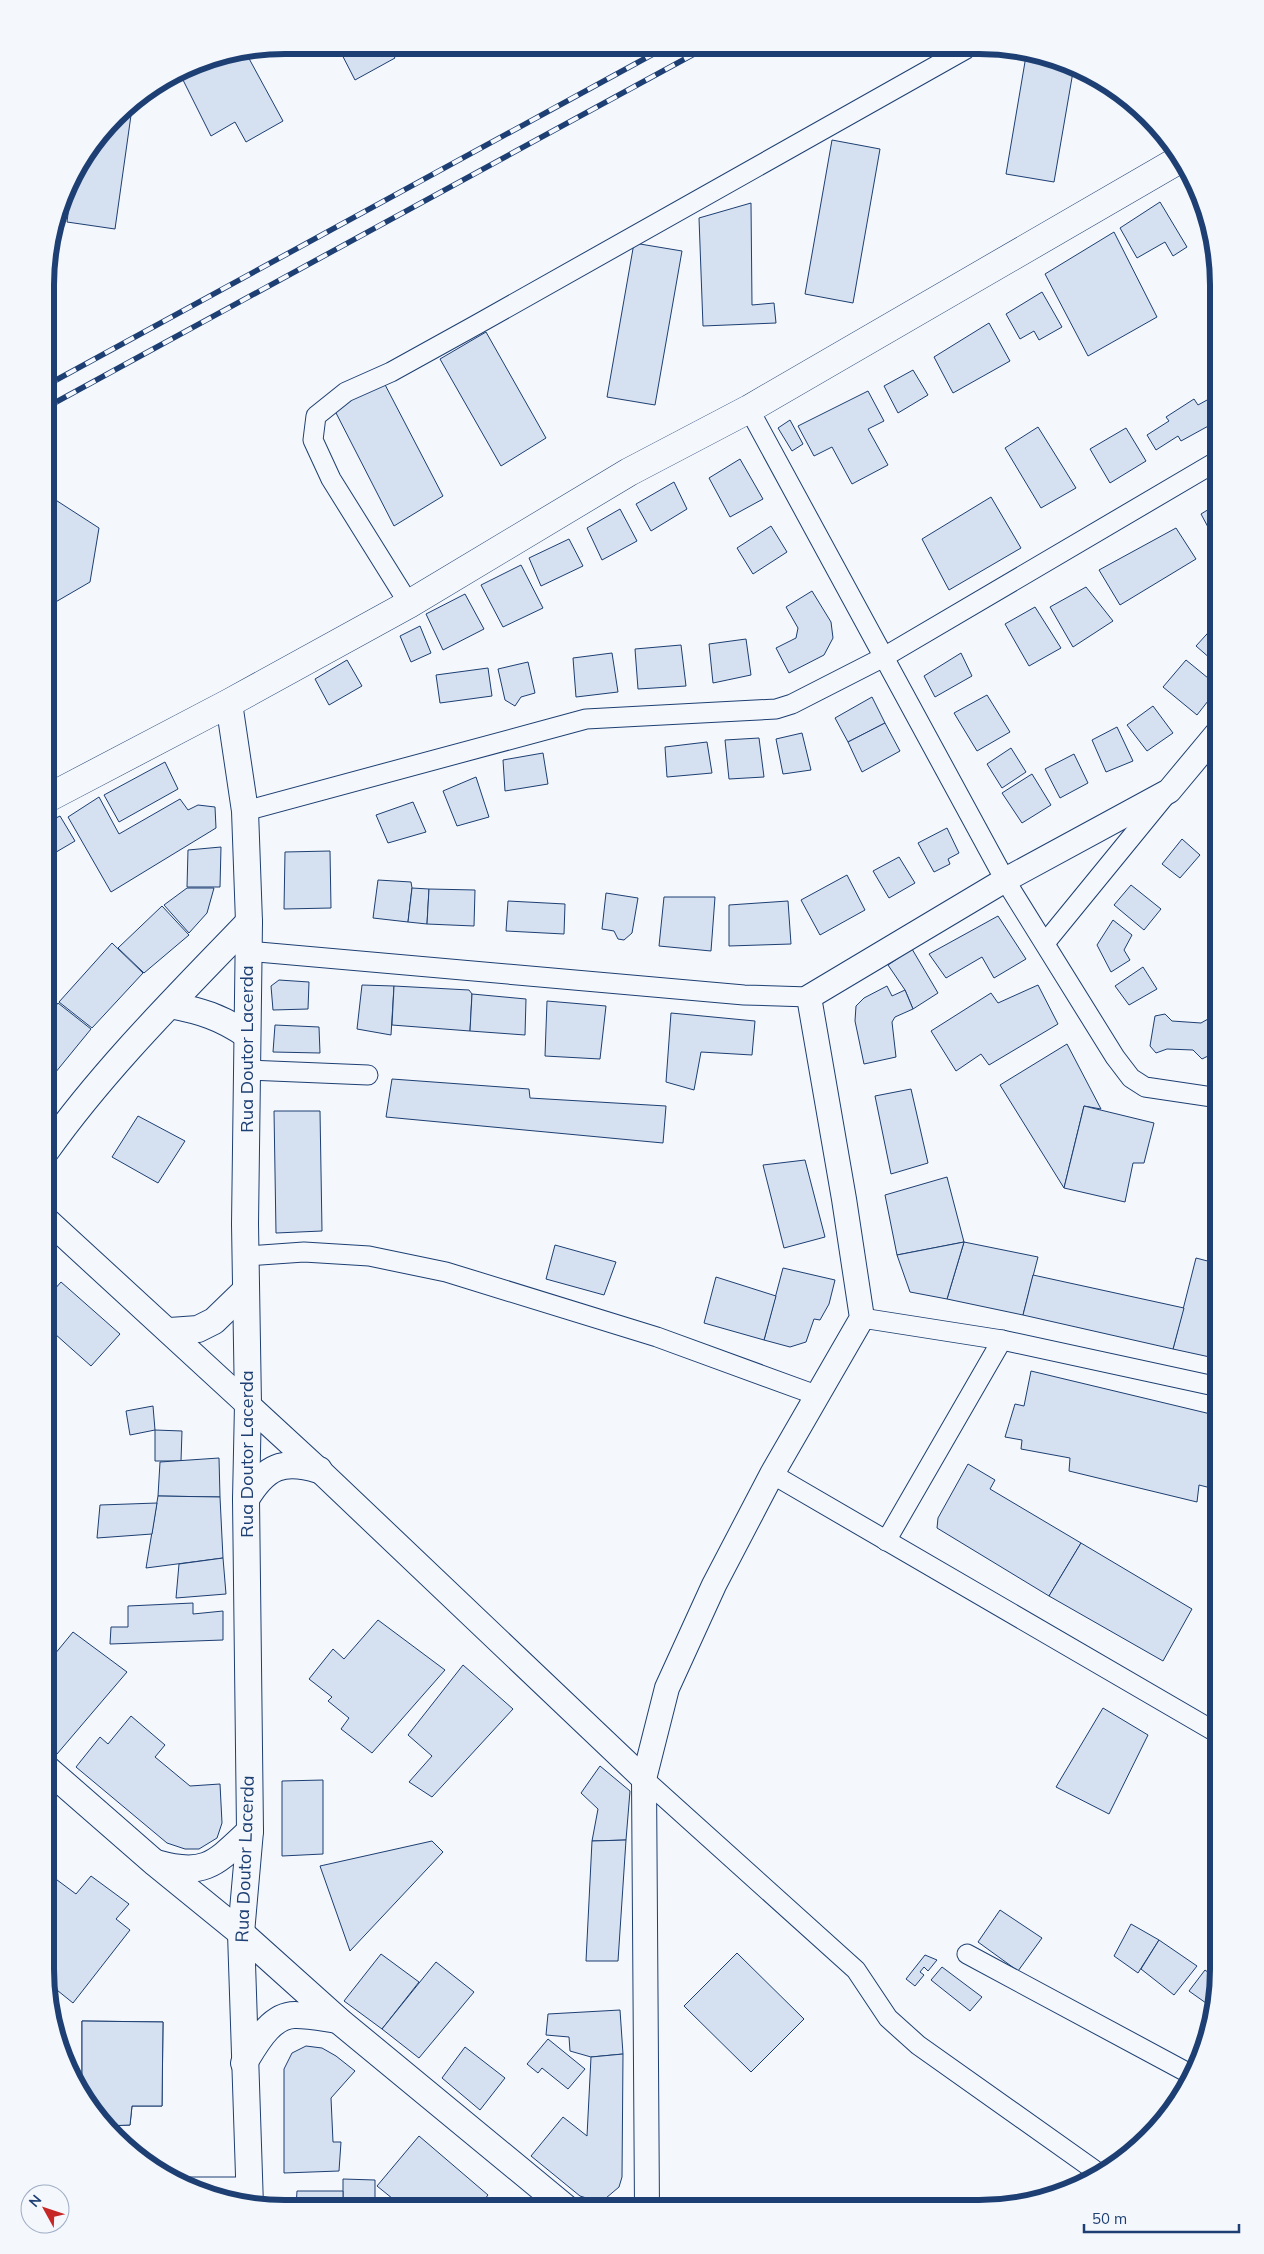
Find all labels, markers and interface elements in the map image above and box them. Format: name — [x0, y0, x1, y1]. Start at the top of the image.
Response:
street label: Rua Doutor Lacerda — [235, 965, 258, 1133]
street label: Rua Doutor Lacerda — [235, 1370, 258, 1538]
street label: Rua Doutor Lacerda — [230, 1775, 259, 1943]
north arrow — [20, 2184, 70, 2234]
text: N — [25, 2191, 45, 2210]
scale bar — [1084, 2202, 1239, 2234]
text: 50 m — [1092, 2209, 1127, 2228]

